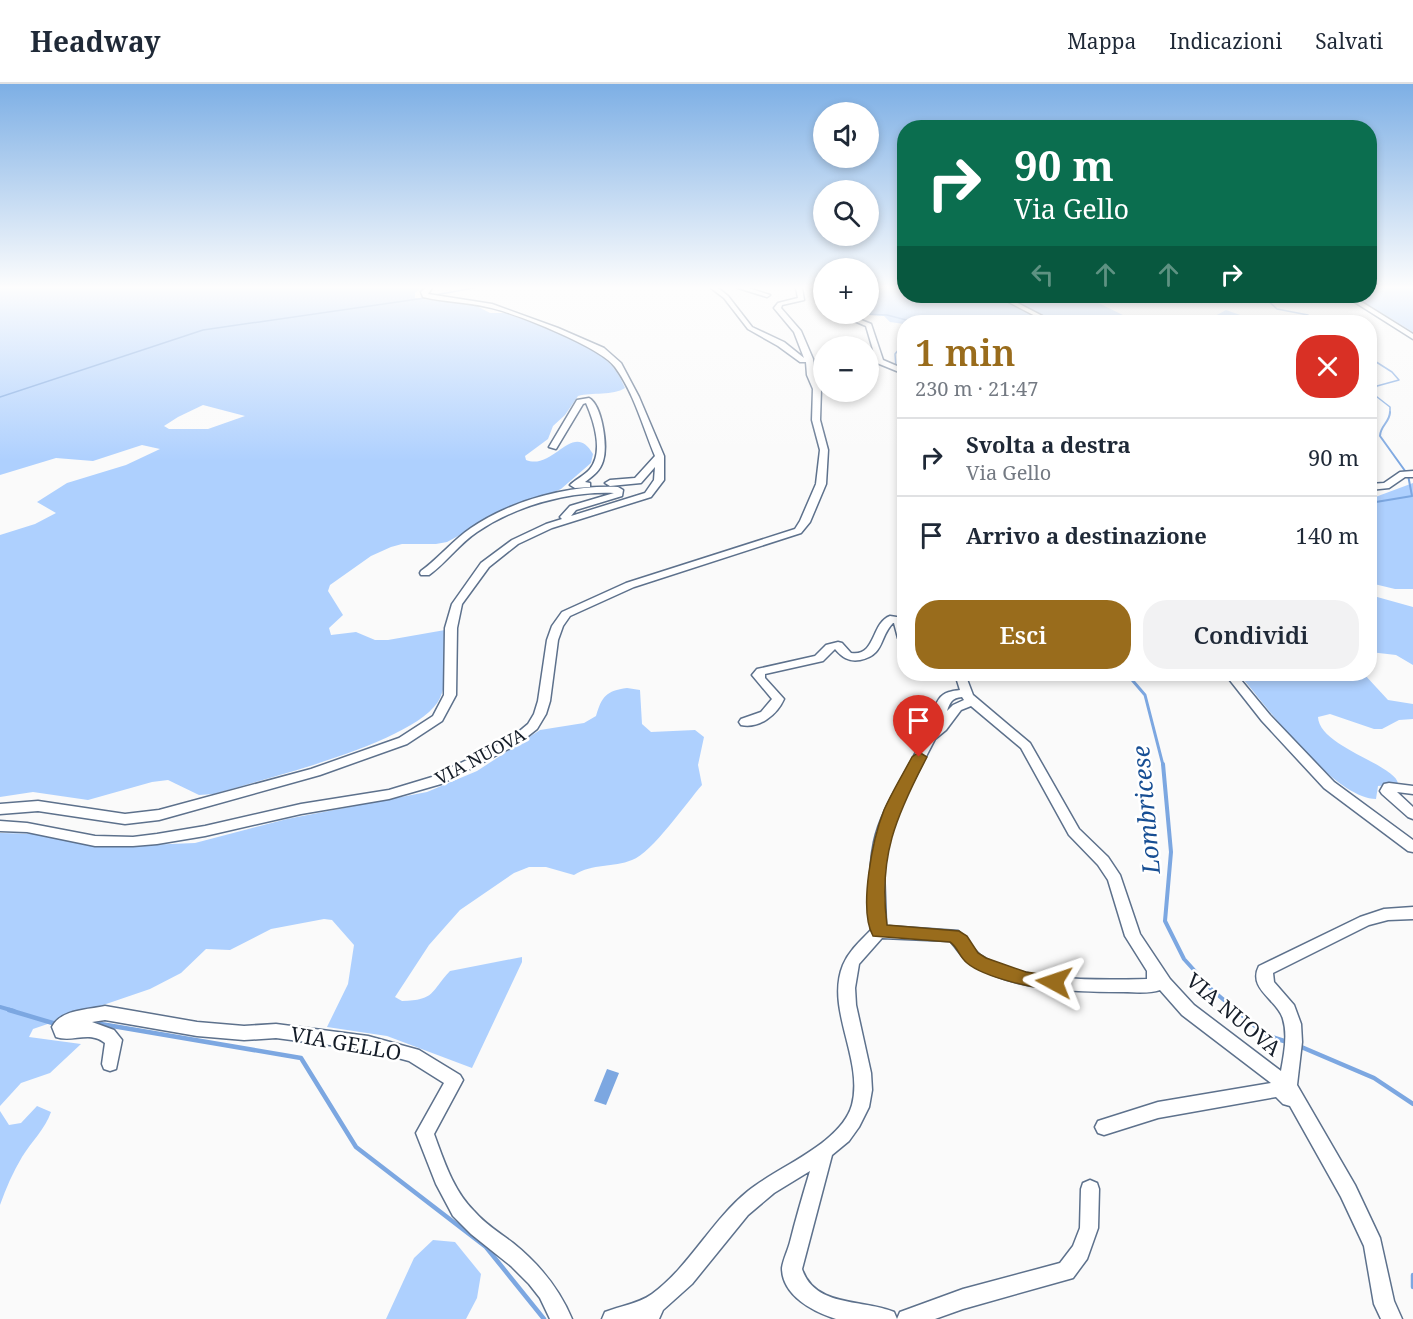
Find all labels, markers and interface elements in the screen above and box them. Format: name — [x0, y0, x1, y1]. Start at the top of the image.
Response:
text: Headway — [30, 22, 160, 60]
text: Mappa — [1067, 27, 1136, 55]
text: Indicazioni — [1169, 27, 1282, 55]
text: Salvati — [1315, 27, 1383, 55]
map controls — [813, 102, 879, 402]
button: sound — [813, 102, 879, 168]
text: 90 m — [1014, 136, 1114, 193]
icon: right — [915, 144, 993, 222]
button: search — [813, 180, 879, 246]
text: Via Gello — [1014, 190, 1129, 227]
button: + — [813, 258, 879, 324]
icon: left — [1026, 258, 1059, 291]
icon: ahead — [1089, 258, 1122, 291]
icon: ahead — [1152, 258, 1185, 291]
icon: right — [1215, 258, 1248, 291]
text: 1 min — [915, 328, 1016, 377]
button: close — [1296, 335, 1359, 398]
button: − — [813, 336, 879, 402]
text: 230 m · 21:47 — [915, 375, 1038, 402]
text: Svolta a destra — [966, 429, 1131, 459]
icon: right — [915, 441, 948, 474]
text: 90 m — [1308, 442, 1359, 472]
text: Via Gello — [966, 459, 1051, 486]
icon: arrive — [915, 519, 948, 552]
text: Arrivo a destinazione — [966, 520, 1207, 550]
text: 140 m — [1296, 520, 1359, 550]
button: Esci — [915, 600, 1131, 669]
button: Condividi — [1143, 600, 1359, 669]
pin — [893, 695, 944, 757]
icon: arrive — [902, 704, 935, 737]
street label: VIA NUOVA — [431, 722, 530, 790]
water label: Lombricese — [1123, 744, 1167, 877]
position arrow — [1022, 950, 1086, 1014]
street label: VIA NUOVA — [1181, 966, 1287, 1062]
street label: VIA GELLO — [288, 1019, 404, 1067]

